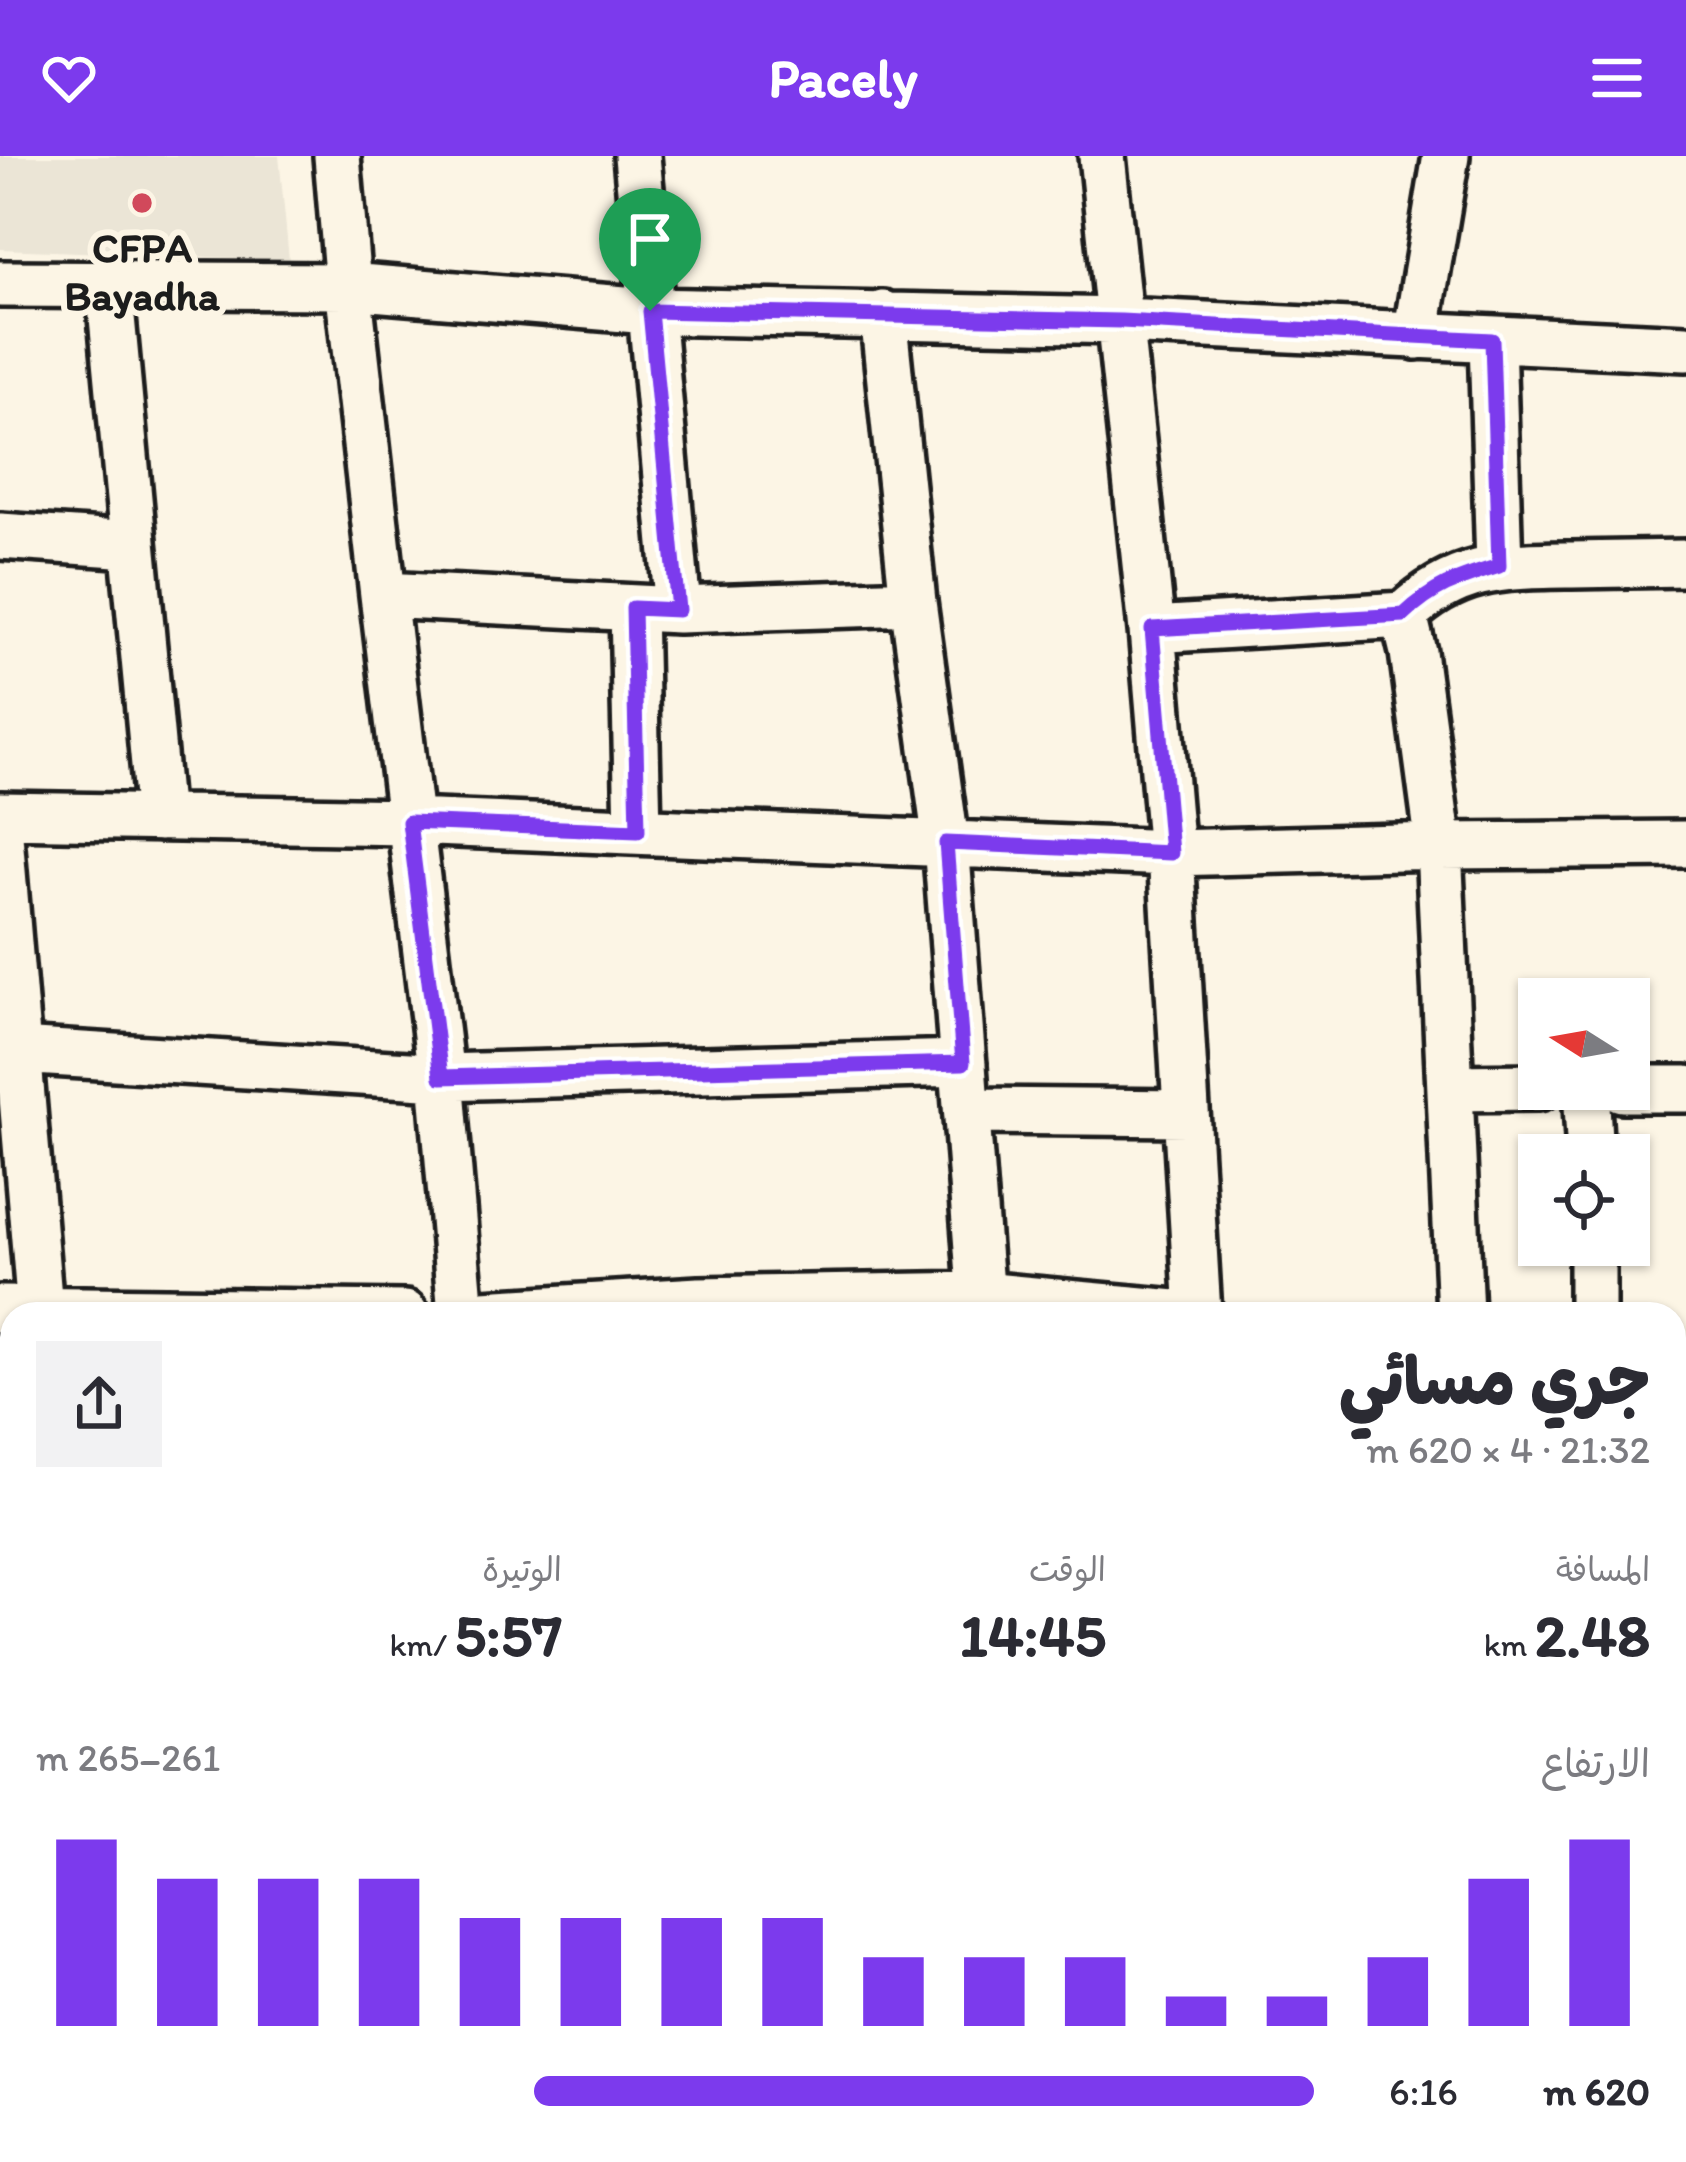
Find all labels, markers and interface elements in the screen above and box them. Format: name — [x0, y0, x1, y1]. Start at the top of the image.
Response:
icon: heart — [36, 45, 102, 111]
icon: menu — [1584, 45, 1650, 111]
text: Pacely — [768, 46, 918, 111]
pin — [599, 188, 701, 311]
marker: CFPA Bayadha — [129, 190, 155, 216]
icon: arrive — [617, 206, 683, 272]
place label: CFPA Bayadha — [64, 222, 220, 321]
north arrow — [1518, 978, 1650, 1110]
map controls — [1518, 978, 1650, 1266]
button: locate — [1518, 1134, 1650, 1266]
button: share — [36, 1341, 162, 1467]
text: جري مسائي — [1339, 1341, 1650, 1421]
text: 21:32 · 4 × 620 m — [1366, 1426, 1650, 1473]
text: الوتيرة — [482, 1550, 562, 1589]
text: الوقت — [1029, 1550, 1106, 1589]
text: المسافة — [1556, 1550, 1650, 1589]
text: 5:57 — [455, 1599, 562, 1671]
text: 14:45 — [960, 1599, 1106, 1671]
text: 2.48 — [1535, 1599, 1650, 1671]
text: /km — [390, 1625, 455, 1664]
text: km — [1484, 1625, 1535, 1664]
text: 261–265 m — [36, 1734, 220, 1781]
text: الارتفاع — [1541, 1740, 1650, 1787]
text: 6:16 — [1389, 2068, 1458, 2115]
text: 620 m — [1543, 2068, 1650, 2115]

